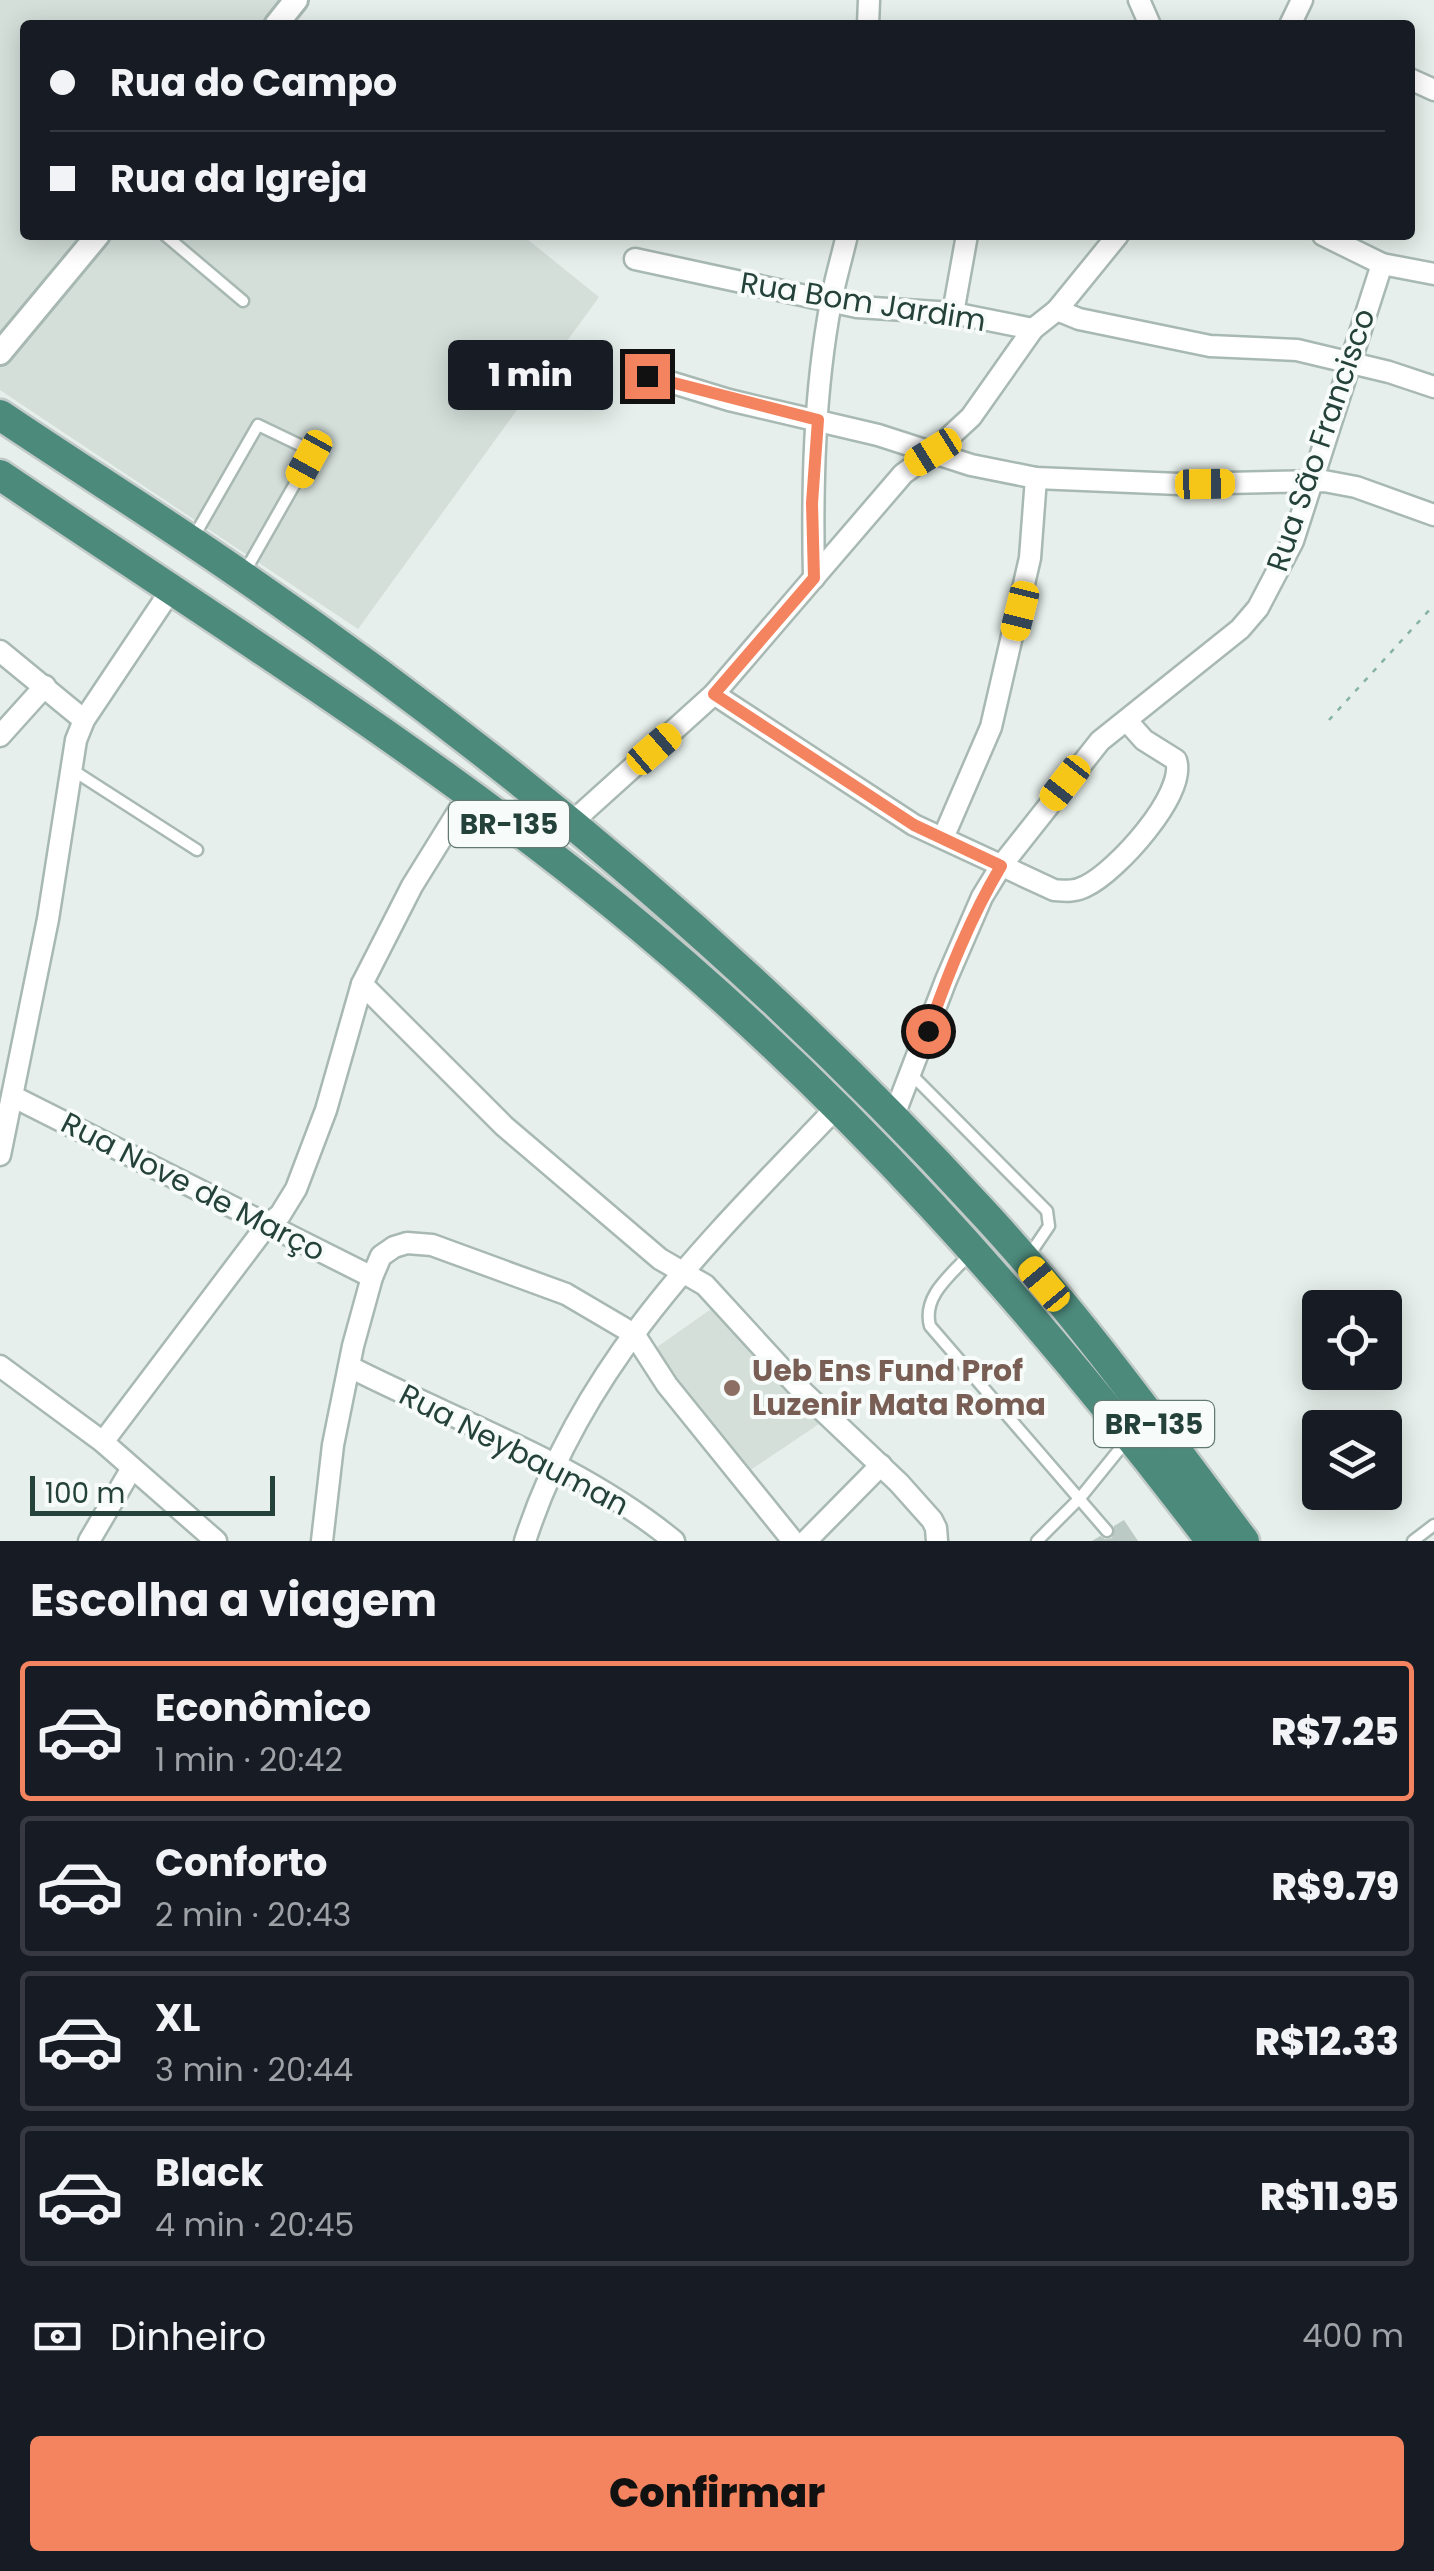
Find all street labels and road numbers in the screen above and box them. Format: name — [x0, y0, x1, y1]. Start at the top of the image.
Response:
street label: Rua Bom Jardim — [737, 261, 989, 342]
street label: Rua São Francisco — [1255, 303, 1386, 577]
road number: BR-135 — [449, 801, 569, 847]
street label: Rua Nove de Março — [54, 1101, 333, 1272]
street label: Rua Neybauman — [392, 1373, 636, 1526]
road number: BR-135 — [1094, 1401, 1214, 1447]

